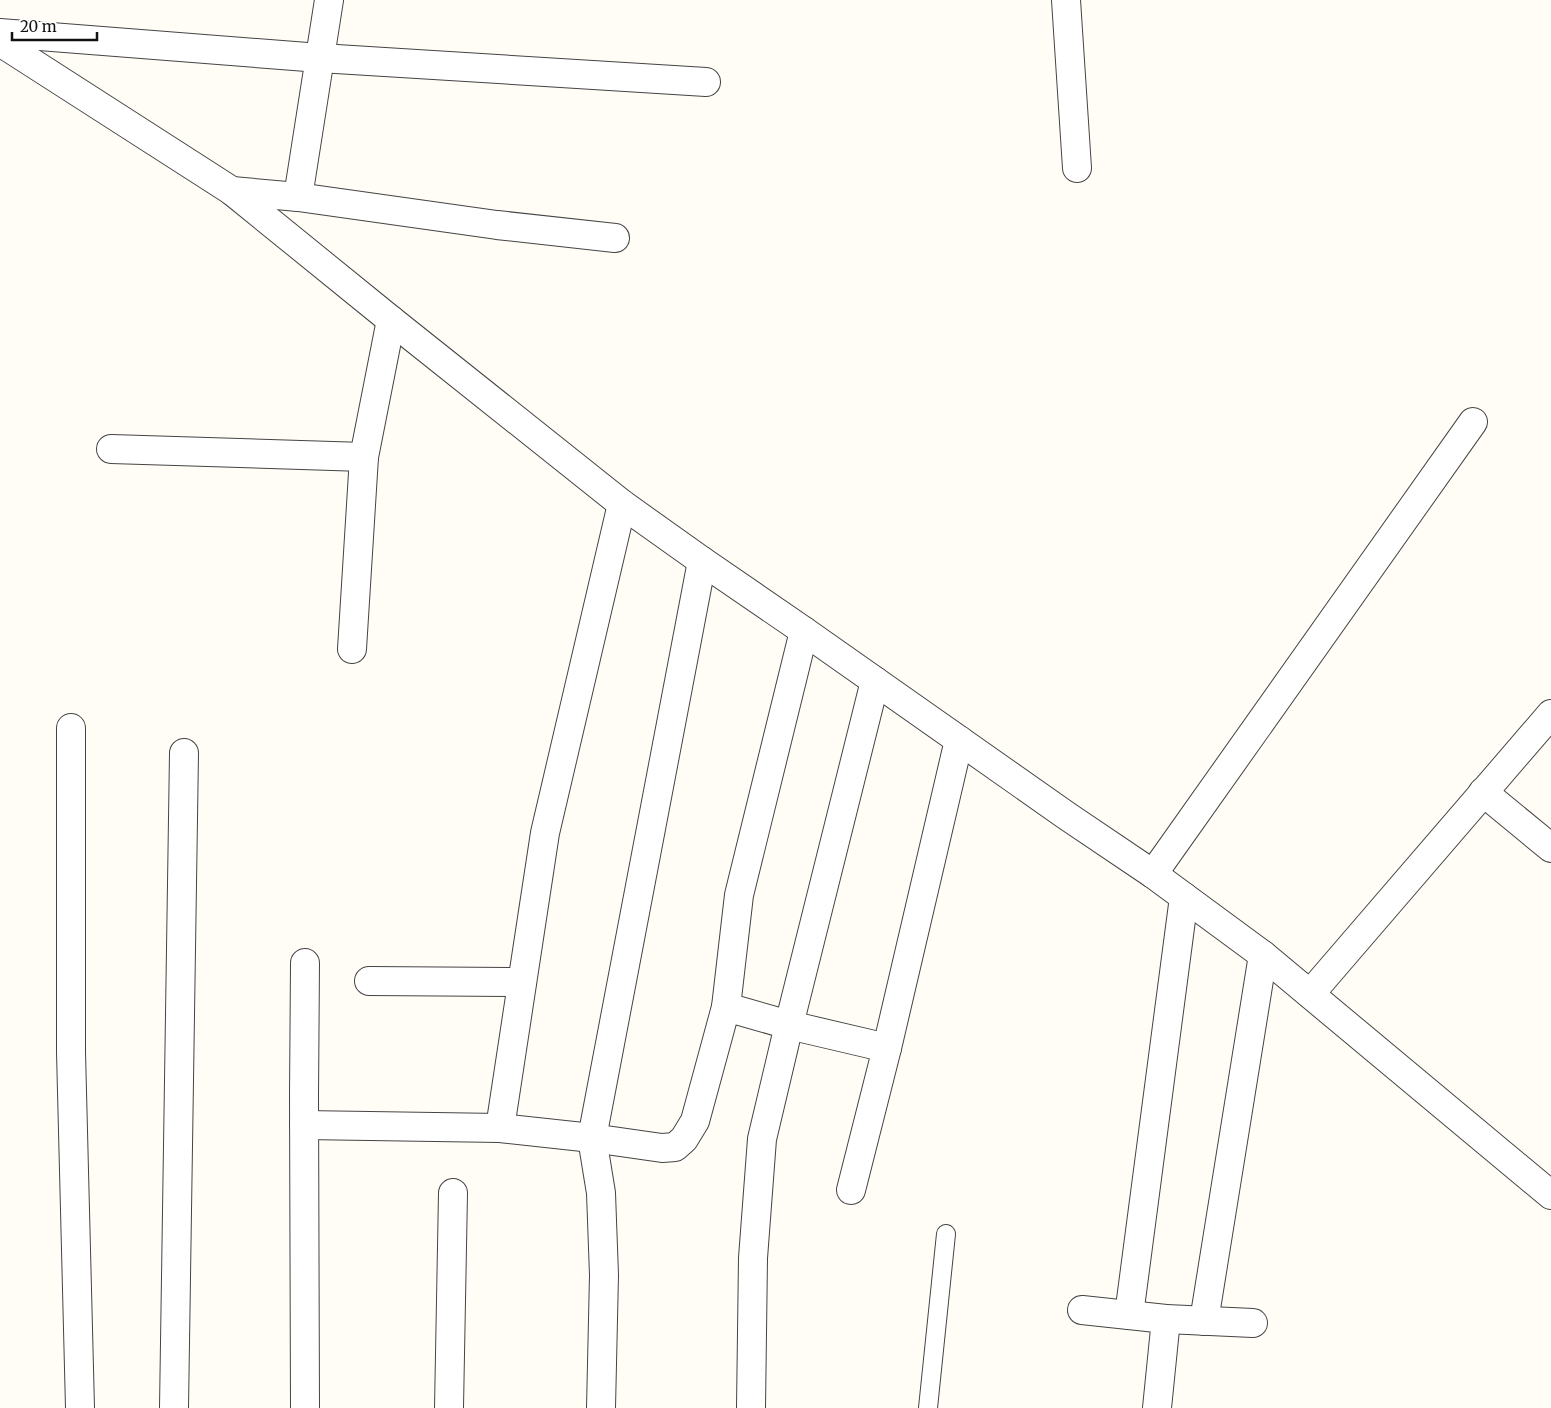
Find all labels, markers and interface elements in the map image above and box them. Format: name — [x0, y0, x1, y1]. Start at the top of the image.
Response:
scale bar — [12, 10, 98, 42]
text: 20 m — [20, 17, 57, 36]

